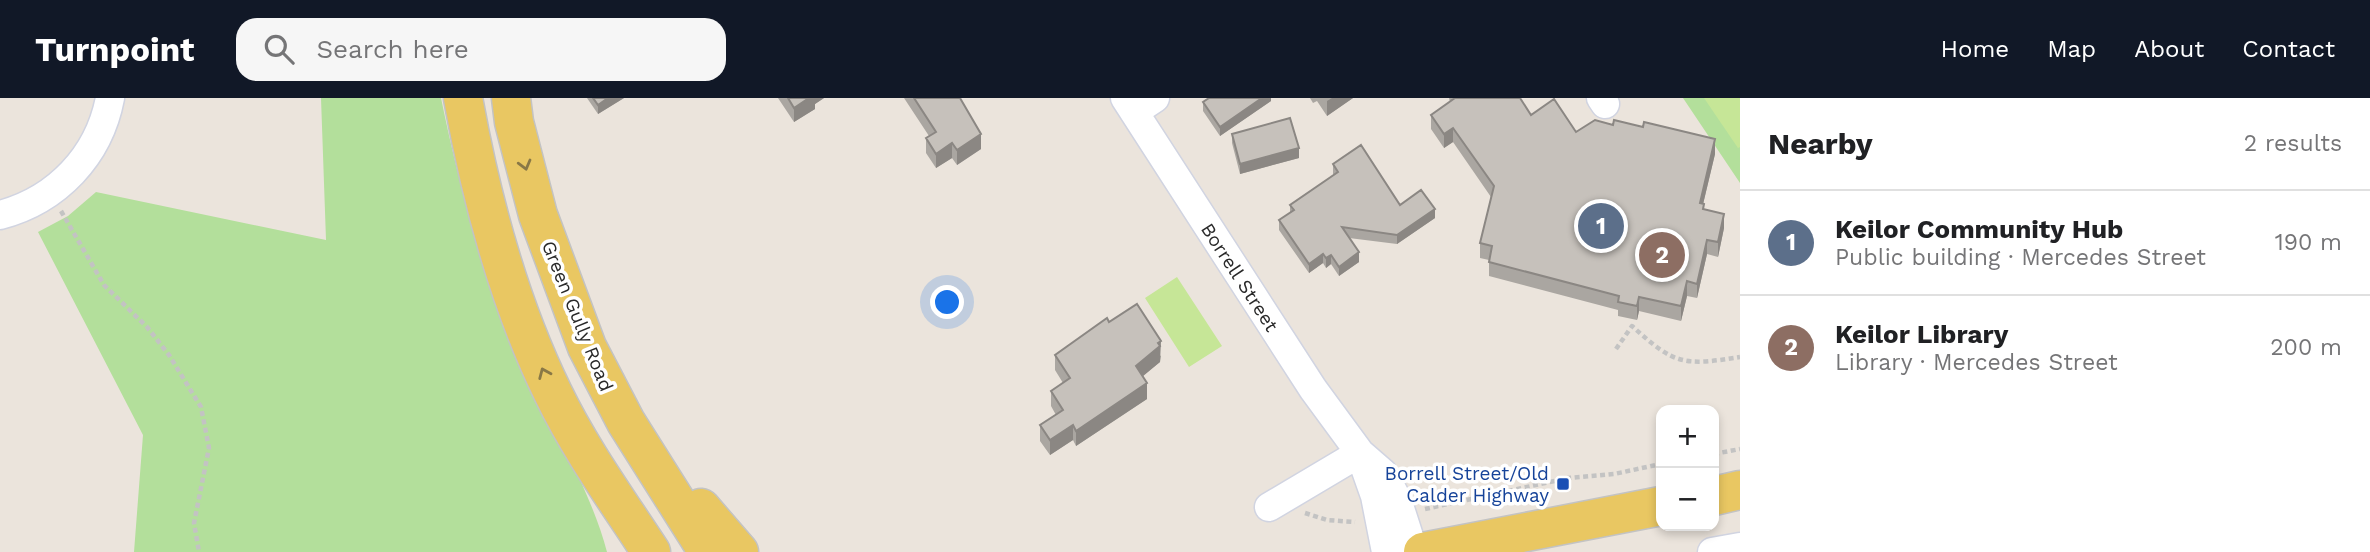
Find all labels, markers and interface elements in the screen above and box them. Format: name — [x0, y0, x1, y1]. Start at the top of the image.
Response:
search box — [236, 18, 726, 81]
text: Turnpoint — [35, 30, 194, 69]
icon: search — [260, 30, 298, 68]
text: Search here — [316, 34, 469, 64]
text: Home — [1941, 35, 2009, 63]
text: Map — [2047, 35, 2096, 63]
text: About — [2134, 35, 2204, 63]
text: Contact — [2242, 35, 2335, 63]
text: Nearby — [1768, 126, 1873, 161]
text: 2 results — [2244, 130, 2342, 157]
one-way arrow — [517, 158, 531, 170]
pin: 1 — [1578, 200, 1624, 252]
text: Keilor Community Hub — [1835, 214, 2123, 244]
street label: Borrell Street — [1196, 219, 1283, 336]
pin: 2 — [1639, 229, 1685, 281]
text: 1 — [1786, 229, 1796, 256]
text: 190 m — [2275, 229, 2342, 256]
street label: Green Gully Road — [537, 238, 618, 395]
text: Public building · Mercedes Street — [1835, 244, 2206, 271]
your location — [930, 285, 964, 319]
text: Keilor Library — [1835, 319, 2008, 349]
text: 2 — [1784, 334, 1798, 361]
text: 200 m — [2270, 334, 2342, 361]
text: Library · Mercedes Street — [1835, 349, 2118, 376]
one-way arrow — [538, 367, 552, 380]
map controls — [1656, 405, 1719, 531]
button: + — [1656, 405, 1719, 468]
place label: Borrell Street/Old Calder Highway — [1385, 462, 1549, 507]
button: − — [1656, 468, 1719, 531]
marker: Borrell Street/Old Calder Highway — [1555, 476, 1571, 492]

